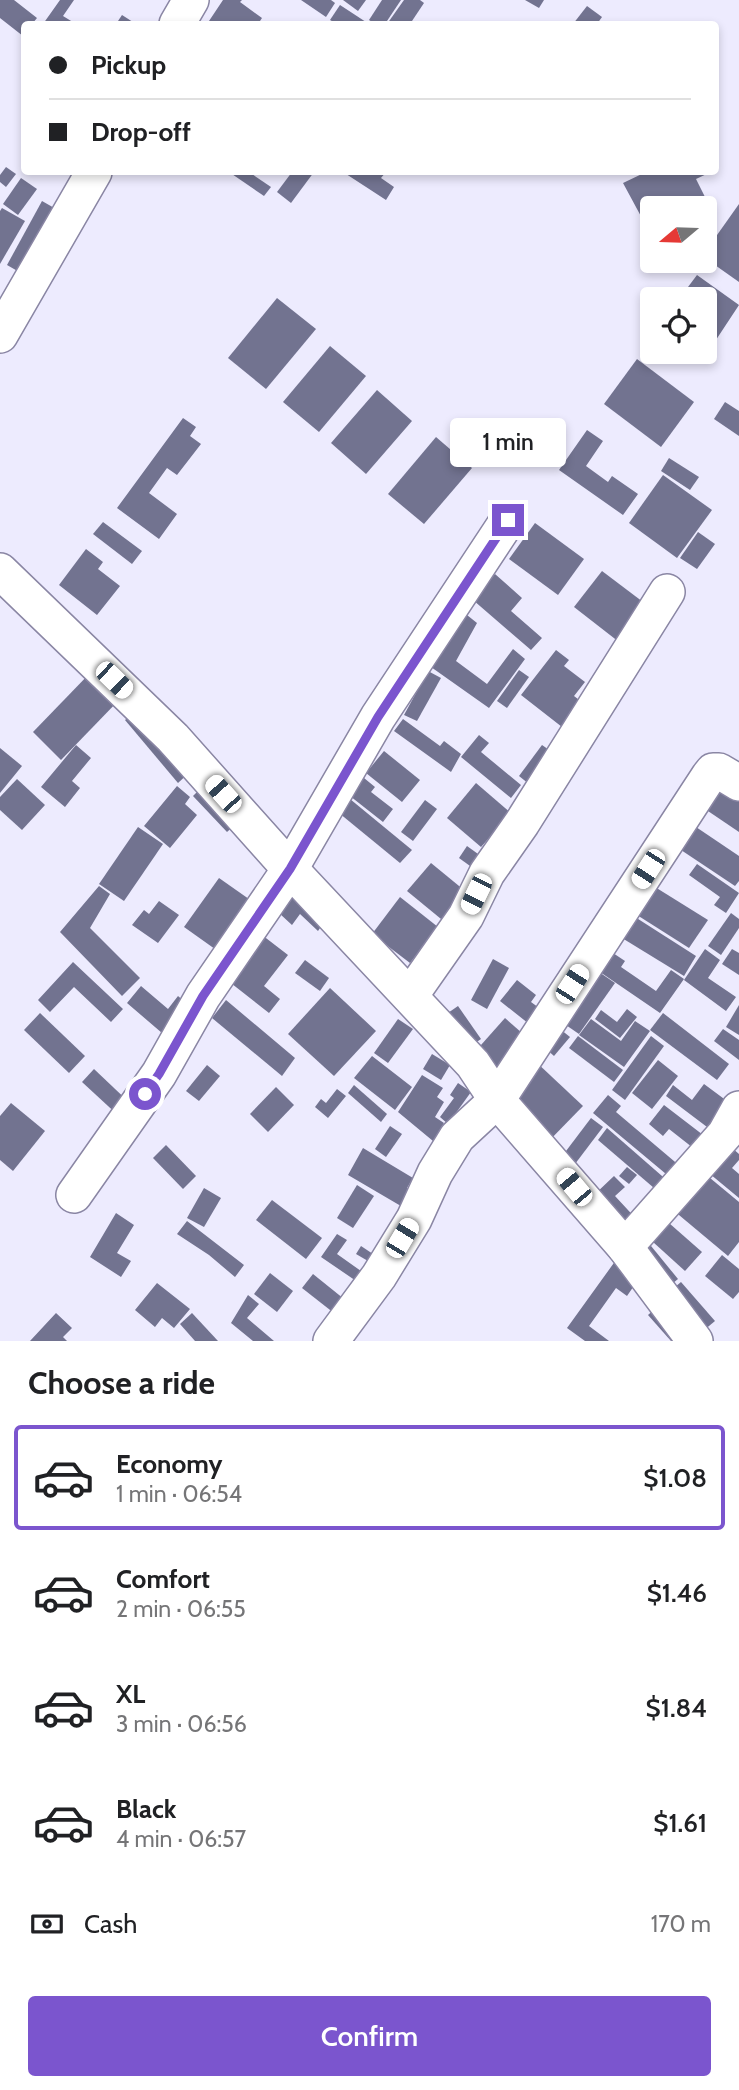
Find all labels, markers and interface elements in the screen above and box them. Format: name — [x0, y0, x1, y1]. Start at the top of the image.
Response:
text: Pickup — [91, 49, 166, 81]
text: Drop-off — [91, 116, 191, 148]
north arrow — [640, 196, 718, 273]
map controls — [640, 196, 717, 364]
button: locate — [640, 287, 717, 364]
callout: 1 min — [450, 419, 566, 468]
text: 1 min — [482, 428, 534, 456]
route end — [492, 504, 524, 536]
car — [92, 658, 137, 702]
car — [202, 771, 245, 817]
car — [628, 846, 669, 892]
car — [458, 871, 495, 917]
car — [552, 961, 593, 1007]
route start — [129, 1078, 161, 1110]
car — [553, 1164, 596, 1210]
car — [383, 1215, 422, 1261]
text: Choose a ride — [28, 1363, 215, 1402]
icon: car — [32, 1446, 95, 1509]
text: Economy — [116, 1448, 222, 1480]
text: $1.08 — [643, 1462, 707, 1494]
text: 1 min · 06:54 — [116, 1480, 242, 1508]
icon: car — [32, 1561, 95, 1624]
text: Comfort — [116, 1563, 210, 1595]
text: $1.46 — [647, 1577, 707, 1609]
text: 2 min · 06:55 — [116, 1595, 246, 1623]
icon: car — [32, 1676, 95, 1739]
text: XL — [116, 1678, 145, 1710]
text: $1.84 — [646, 1692, 707, 1724]
text: 3 min · 06:56 — [116, 1710, 247, 1738]
icon: car — [32, 1791, 95, 1854]
text: Black — [116, 1793, 176, 1825]
text: $1.61 — [653, 1807, 707, 1839]
text: 4 min · 06:57 — [116, 1825, 246, 1853]
icon: cash — [28, 1905, 66, 1943]
text: Cash — [84, 1908, 137, 1940]
text: 170 m — [651, 1910, 711, 1938]
button: Confirm — [28, 1996, 711, 2076]

